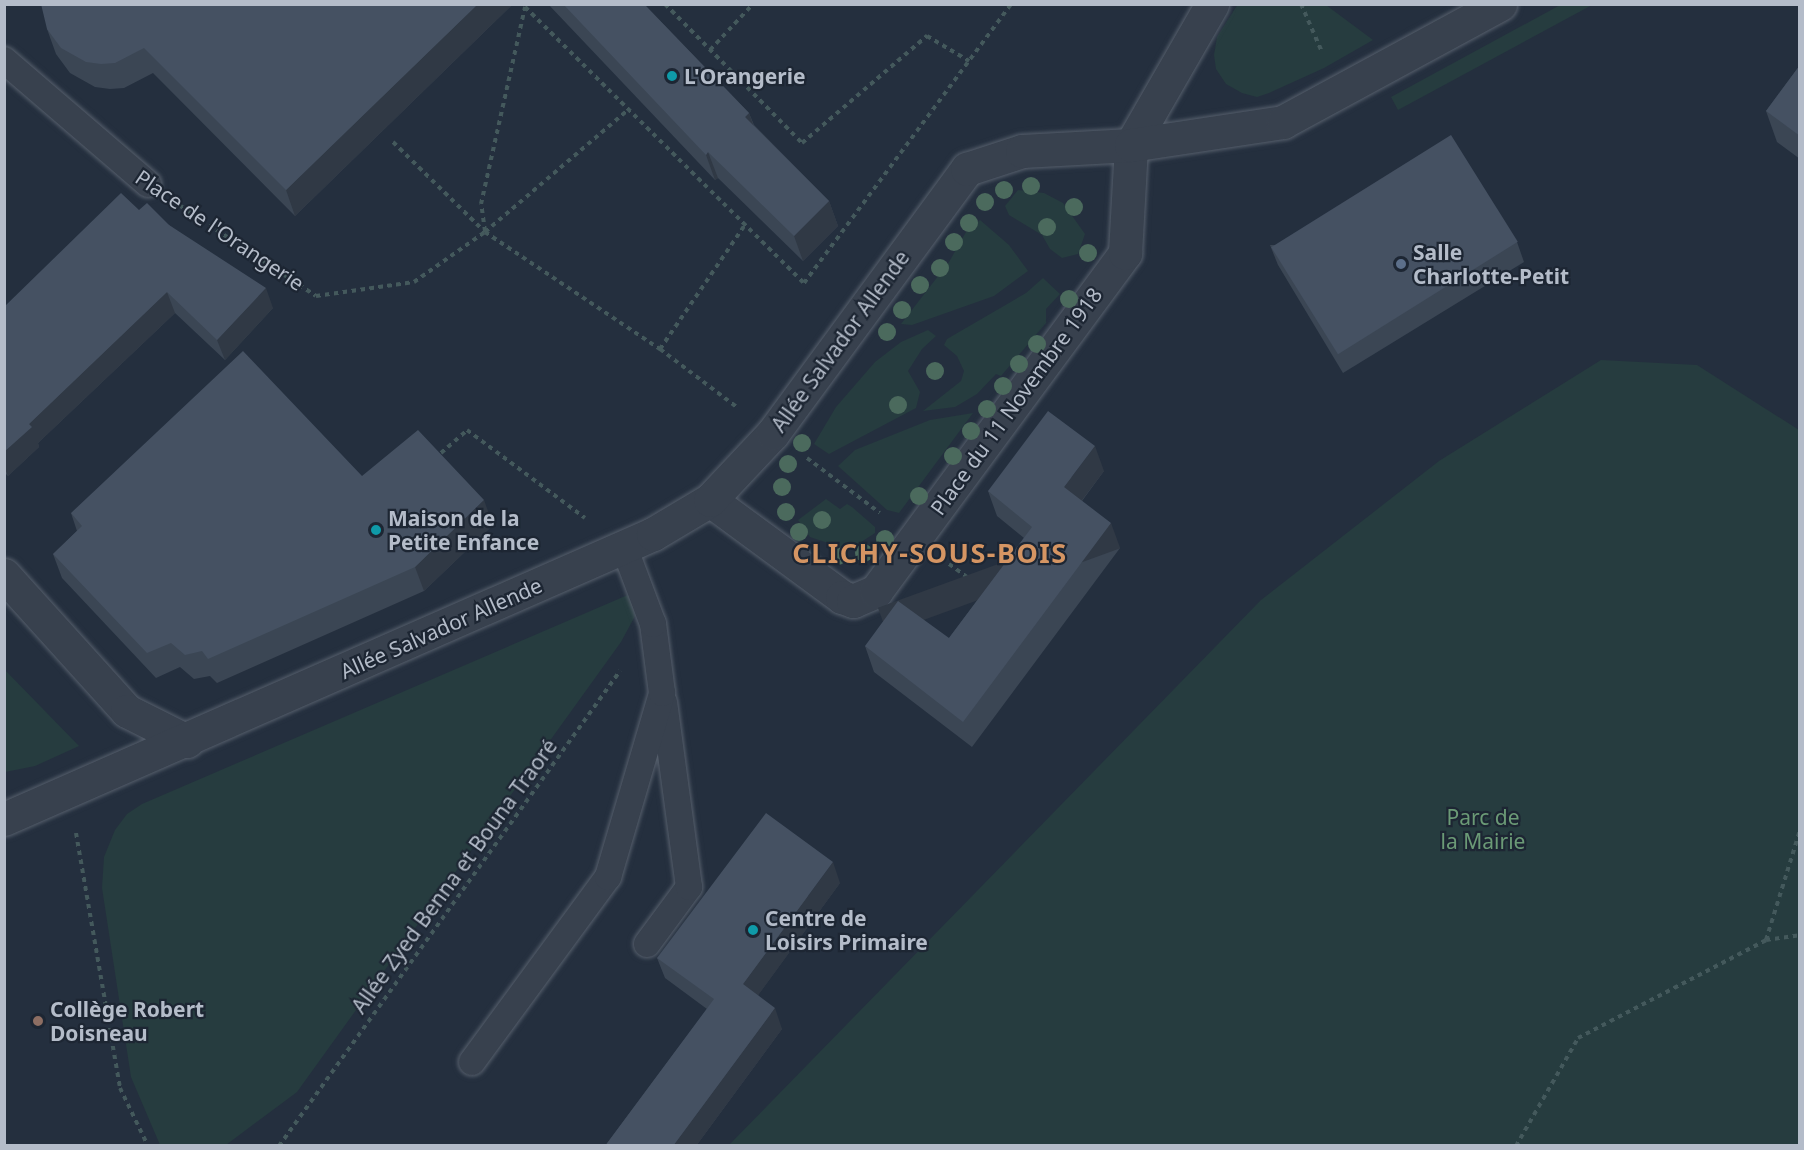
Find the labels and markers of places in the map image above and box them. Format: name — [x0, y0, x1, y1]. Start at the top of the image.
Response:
place label: L'Orangerie — [684, 63, 805, 89]
marker: L'Orangerie — [665, 69, 679, 83]
place label: Salle Charlotte-Petit — [1413, 239, 1569, 289]
marker: Salle Charlotte-Petit — [1394, 257, 1408, 271]
place label: Maison de la Petite Enfance — [388, 505, 539, 555]
marker: Maison de la Petite Enfance — [369, 523, 383, 537]
place label: Centre de Loisirs Primaire — [765, 905, 928, 955]
marker: Centre de Loisirs Primaire — [746, 923, 760, 937]
place label: Collège Robert Doisneau — [50, 996, 204, 1046]
marker: Collège Robert Doisneau — [31, 1014, 45, 1028]

